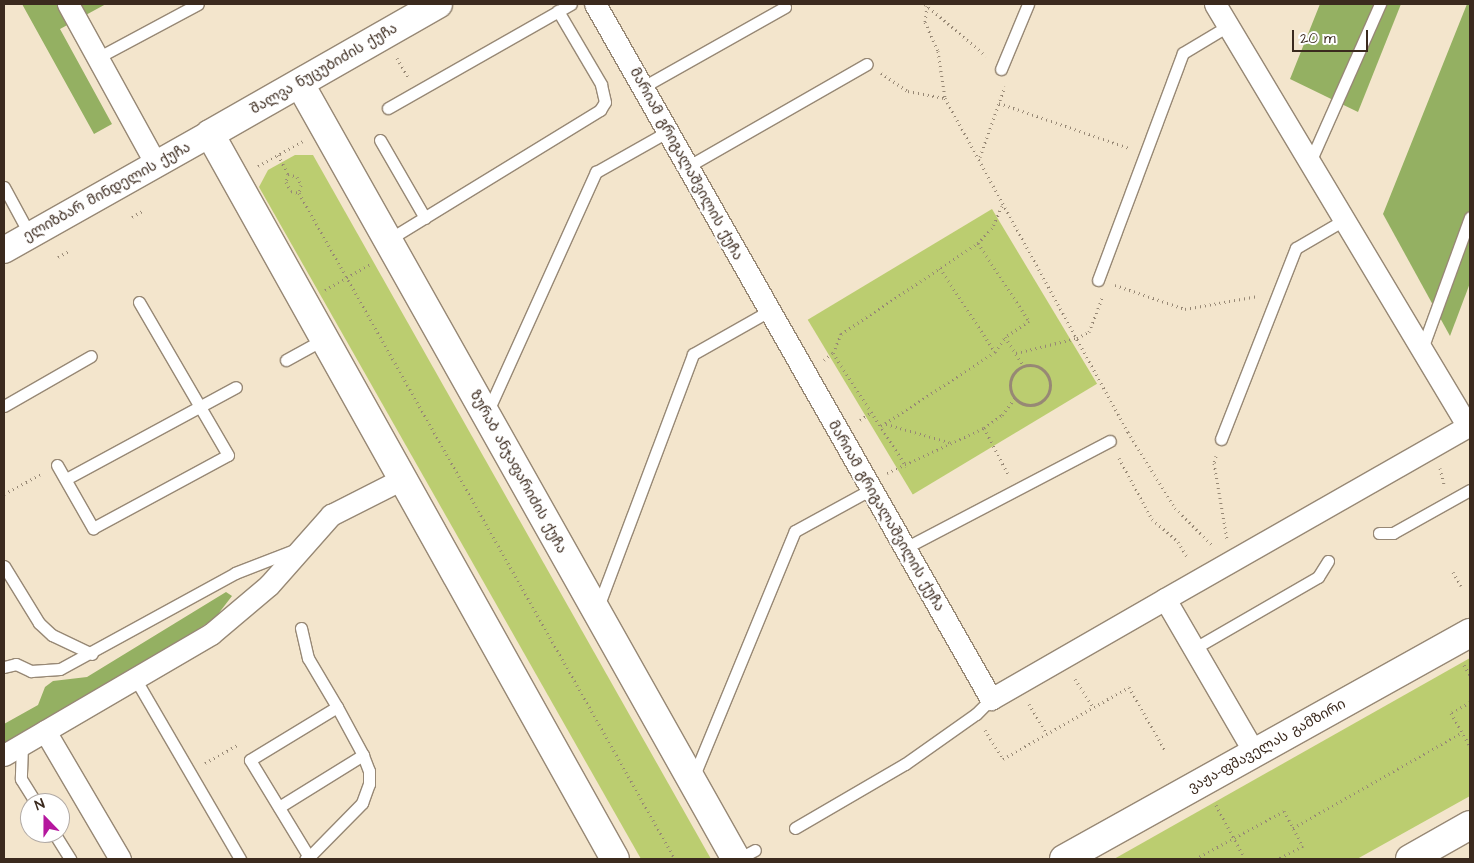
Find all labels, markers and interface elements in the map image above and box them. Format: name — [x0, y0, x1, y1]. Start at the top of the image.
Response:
street label: შალვა ნუცუბიძის ქუჩა — [248, 20, 400, 118]
scale bar — [1294, 20, 1370, 52]
text: 20 m — [1300, 28, 1336, 49]
street label: მარიამ გრიგალაშვილის ქუჩა — [626, 65, 746, 263]
street label: ელიზბარ მინდელის ქუჩა — [20, 139, 194, 245]
street label: ზურაბ ანჯაფარიძის ქუჩა — [466, 388, 570, 556]
street label: მარიამ გრიგალაშვილის ქუჩა — [824, 418, 948, 614]
street label: ვაჟა-ფშაველას გამზირი — [1185, 696, 1349, 796]
north arrow — [20, 793, 70, 843]
text: N — [32, 794, 48, 816]

